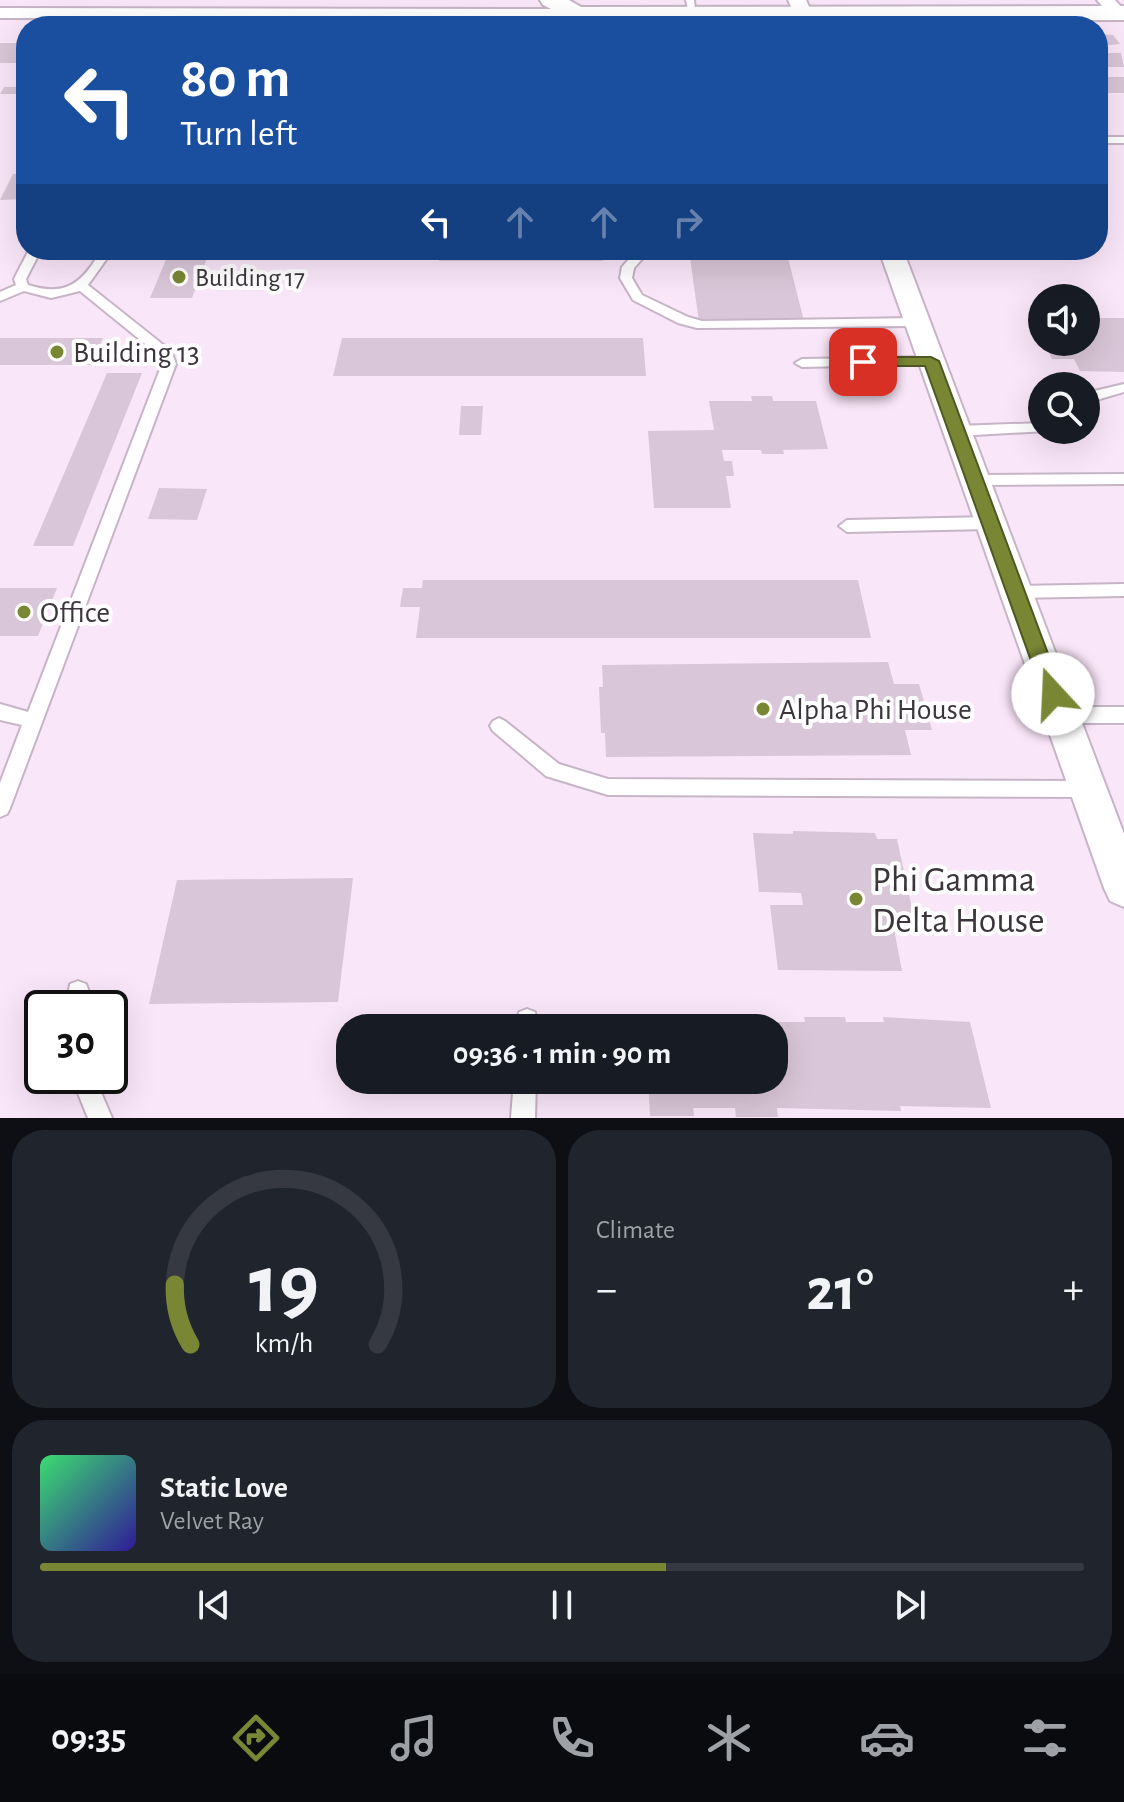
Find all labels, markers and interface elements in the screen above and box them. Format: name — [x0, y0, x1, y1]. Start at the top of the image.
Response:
icon: left — [48, 48, 152, 152]
text: 80 m — [180, 51, 290, 107]
text: Turn left — [180, 116, 297, 152]
icon: left — [414, 200, 458, 244]
icon: ahead — [498, 200, 542, 244]
icon: ahead — [582, 200, 626, 244]
icon: right — [666, 200, 710, 244]
place label: Building 17 — [195, 265, 305, 291]
marker: Building 17 — [170, 268, 188, 286]
map controls — [1028, 284, 1100, 444]
button: sound — [1028, 284, 1100, 356]
pin — [829, 328, 897, 396]
place label: Building 13 — [73, 338, 200, 368]
icon: arrive — [841, 340, 885, 384]
marker: Building 13 — [48, 343, 66, 361]
button: search — [1028, 372, 1100, 444]
place label: Office — [40, 598, 110, 628]
marker: Office — [15, 603, 33, 621]
position arrow — [1011, 652, 1095, 736]
place label: Alpha Phi House — [779, 695, 972, 725]
marker: Alpha Phi House — [754, 700, 772, 718]
place label: Phi Gamma Delta House — [872, 862, 1045, 939]
marker: Phi Gamma Delta House — [847, 890, 865, 908]
speed limit sign: 30 — [24, 990, 128, 1094]
text: 09:36 · 1 min · 90 m — [453, 1039, 671, 1069]
text: Climate — [596, 1217, 675, 1243]
text: 19 — [249, 1244, 319, 1328]
text: 21° — [806, 1261, 874, 1321]
text: − — [596, 1268, 617, 1312]
text: + — [1063, 1268, 1084, 1312]
text: km/h — [255, 1329, 313, 1358]
text: Static Love — [160, 1473, 288, 1503]
text: Velvet Ray — [160, 1508, 264, 1534]
icon: previous — [192, 1583, 236, 1627]
icon: pause — [540, 1583, 584, 1627]
icon: next — [888, 1583, 932, 1627]
icon: directions — [228, 1710, 284, 1766]
icon: music — [386, 1710, 442, 1766]
icon: phone — [544, 1710, 600, 1766]
icon: climate — [701, 1710, 757, 1766]
icon: car — [859, 1710, 915, 1766]
icon: filters — [1017, 1710, 1073, 1766]
text: 09:35 — [51, 1720, 126, 1756]

